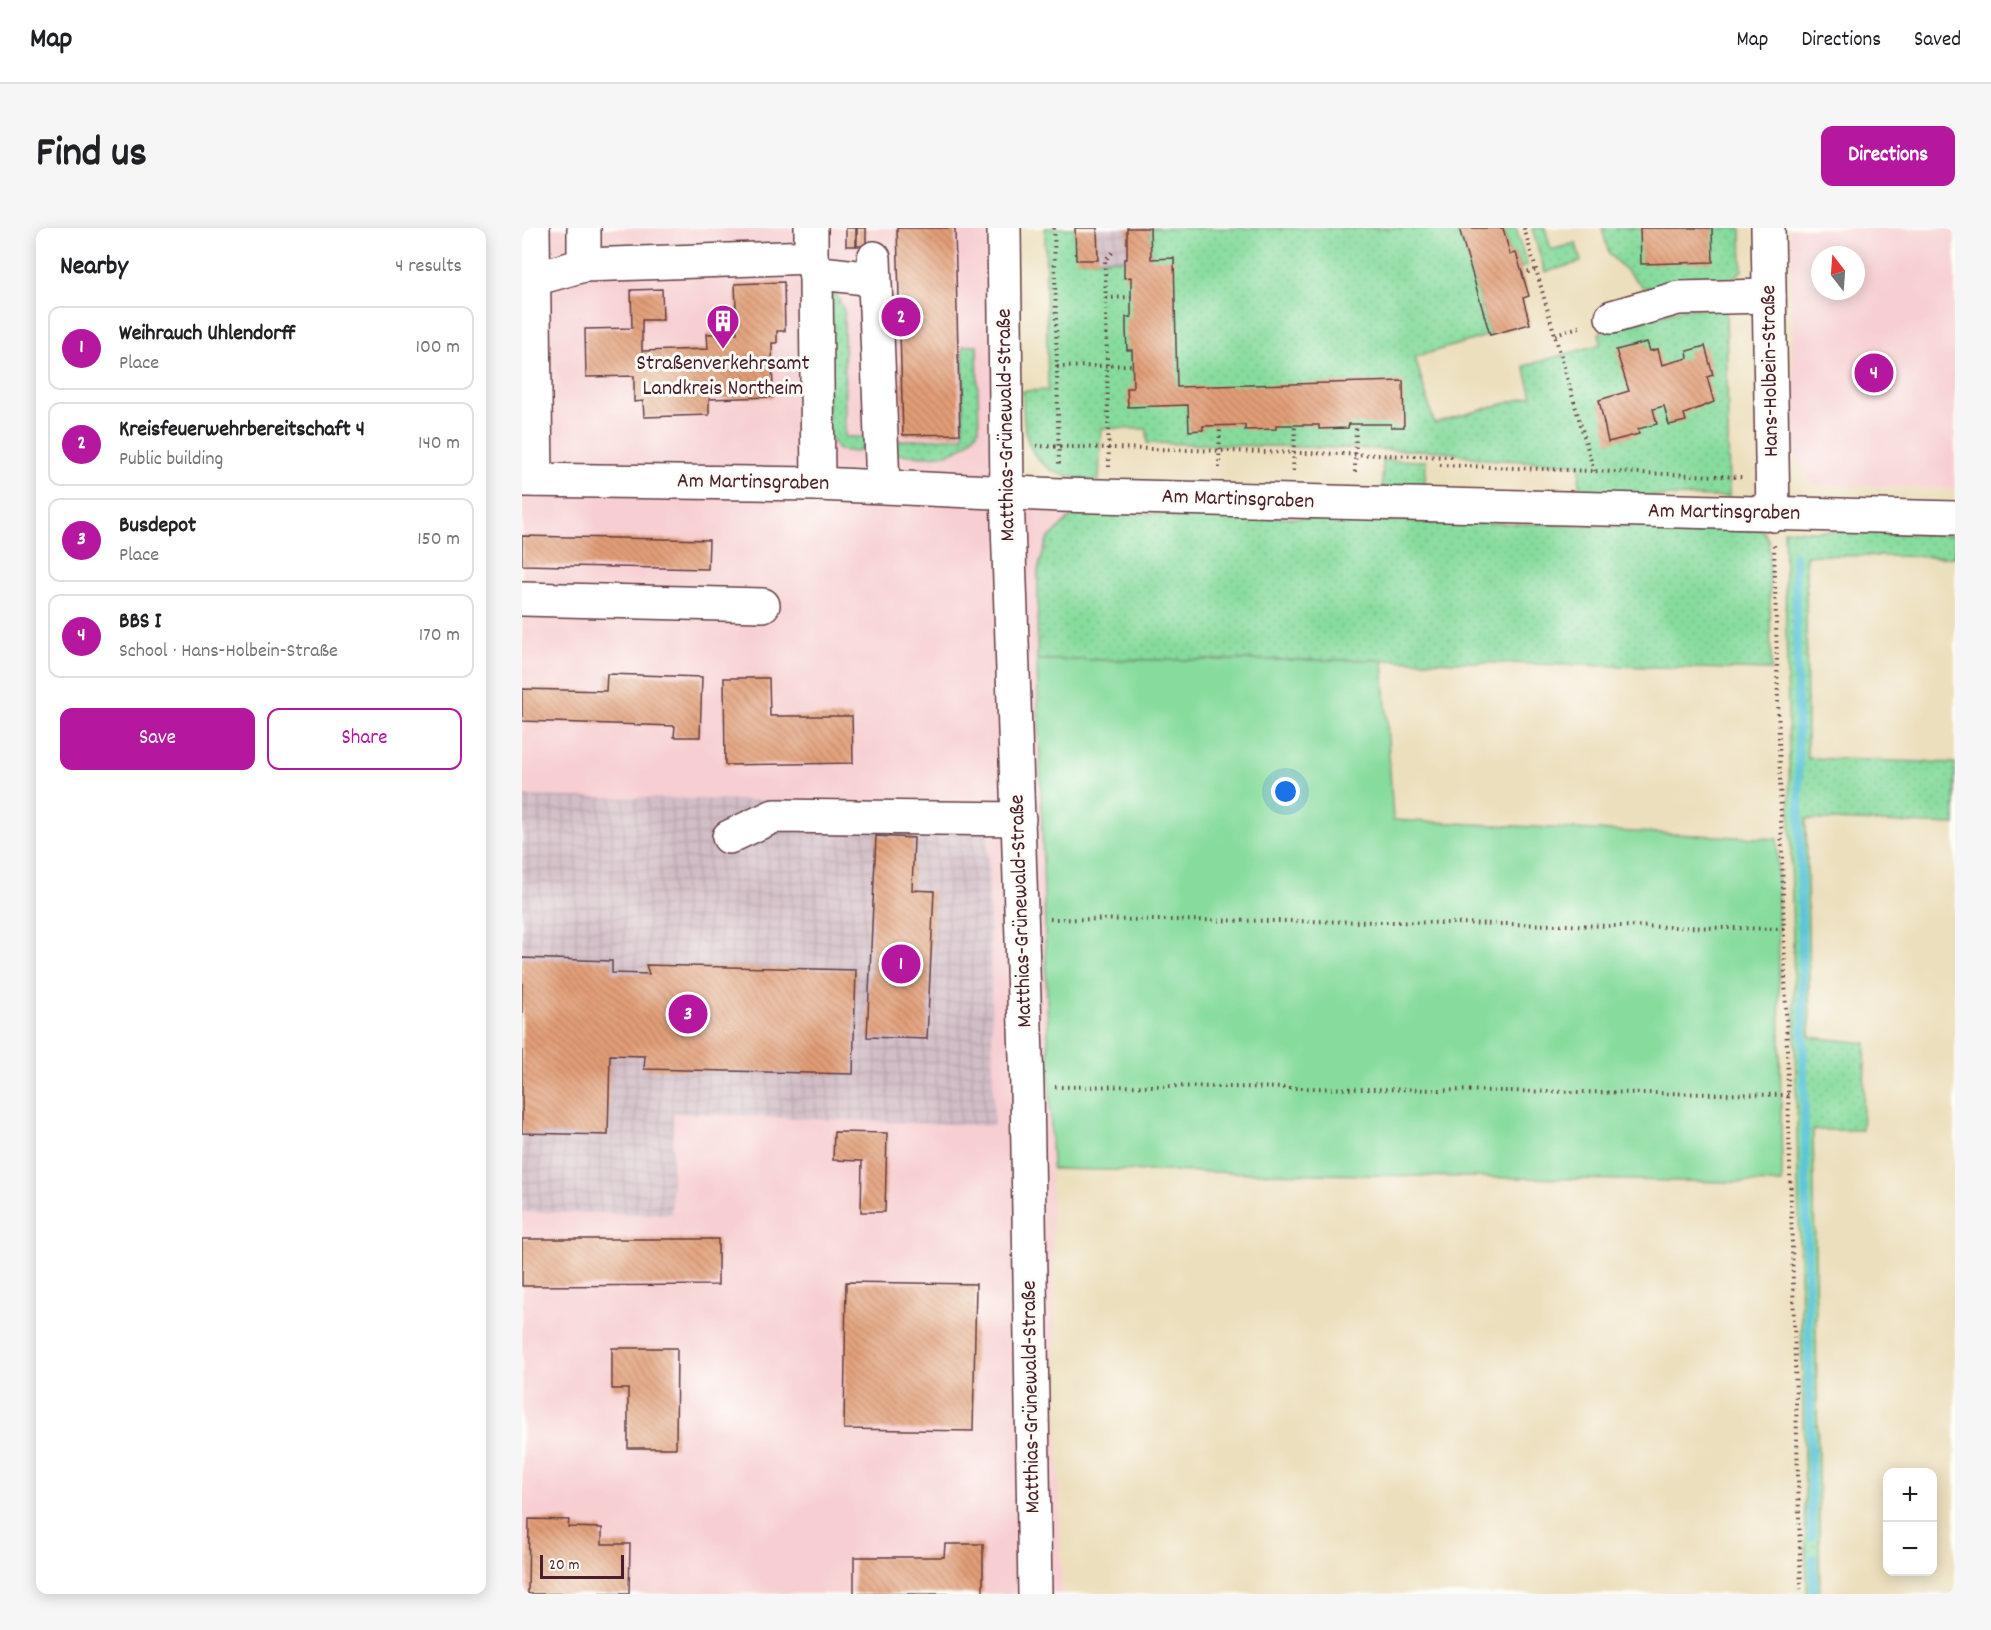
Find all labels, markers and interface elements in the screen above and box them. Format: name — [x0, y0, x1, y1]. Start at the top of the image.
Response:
text: Map — [30, 21, 72, 61]
text: Map — [1737, 26, 1768, 56]
text: Directions — [1801, 26, 1881, 56]
text: Saved — [1914, 26, 1961, 56]
text: Find us — [36, 126, 147, 186]
button: Directions — [1821, 126, 1955, 186]
north arrow — [1811, 246, 1865, 300]
text: Nearby — [60, 249, 128, 286]
text: 4 results — [395, 253, 462, 281]
street label: Hans-Holbein-Straße — [1754, 285, 1788, 457]
pin: 2 — [882, 294, 920, 340]
building icon: Straßenverkehrsamt Landkreis Northeim — [705, 303, 741, 350]
street label: Matthias-Grünewald-Straße — [989, 308, 1025, 542]
text: Weihrauch Uhlendorff — [119, 319, 296, 350]
text: 1 — [79, 334, 84, 362]
text: 100 m — [416, 334, 460, 362]
place label: Straßenverkehrsamt Landkreis Northeim — [636, 349, 810, 405]
text: Place — [119, 350, 159, 378]
pin: 4 — [1854, 350, 1894, 396]
text: Kreisfeuerwehrbereitschaft 4 — [119, 415, 365, 446]
text: 2 — [77, 430, 86, 458]
text: 140 m — [418, 430, 460, 458]
text: Public building — [119, 446, 223, 474]
street label: Am Martinsgraben — [676, 466, 830, 500]
street label: Am Martinsgraben — [1161, 482, 1315, 518]
street label: Am Martinsgraben — [1647, 496, 1801, 530]
text: Busdepot — [119, 511, 196, 542]
text: 3 — [77, 526, 86, 554]
text: 150 m — [417, 526, 460, 554]
text: Place — [119, 542, 159, 570]
text: BBS I — [119, 607, 161, 638]
text: 4 — [77, 622, 86, 650]
text: 170 m — [419, 622, 460, 650]
text: School · Hans-Holbein-Straße — [119, 638, 338, 666]
button: Save — [60, 708, 255, 770]
button: Share — [267, 708, 462, 770]
your location — [1271, 777, 1300, 806]
street label: Matthias-Grünewald-Straße — [1002, 794, 1042, 1028]
pin: 1 — [882, 942, 920, 986]
pin: 3 — [668, 992, 708, 1036]
street label: Matthias-Grünewald-Straße — [1014, 1280, 1050, 1514]
map controls — [1883, 1468, 1937, 1576]
button: + — [1883, 1468, 1937, 1522]
button: − — [1883, 1522, 1937, 1576]
scale bar — [540, 1552, 624, 1580]
text: 20 m — [549, 1554, 579, 1577]

